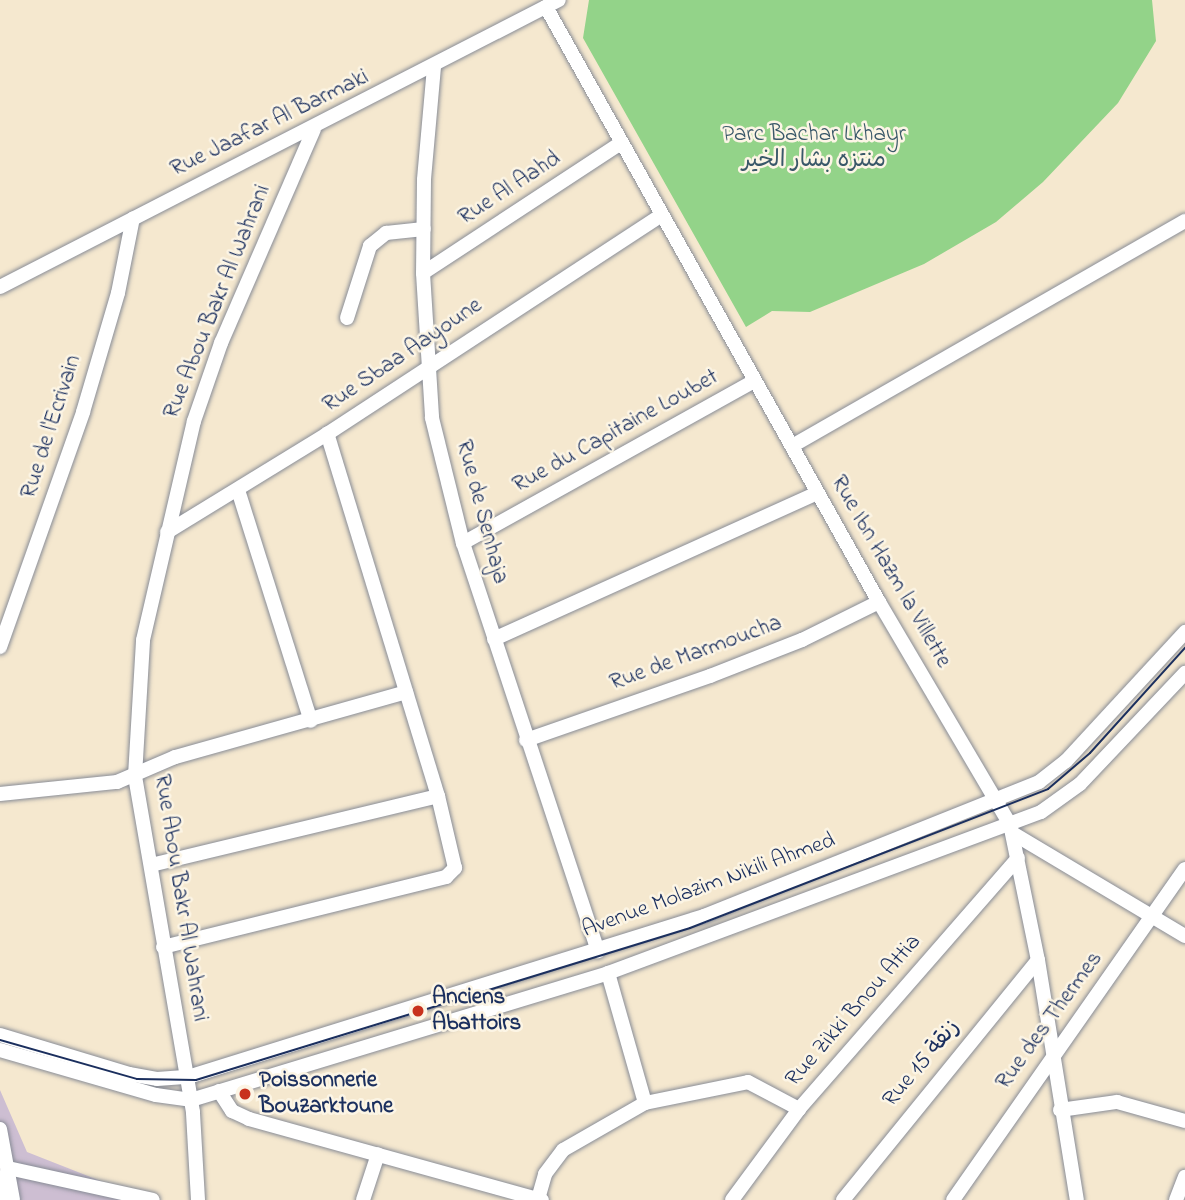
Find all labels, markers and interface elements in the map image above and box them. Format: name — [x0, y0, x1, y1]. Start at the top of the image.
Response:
street label: Rue Jaafar Al Barmaki — [166, 64, 374, 184]
park label: Parc Bachar Lkhayr منتزه بشار الخير — [722, 121, 906, 175]
street label: Rue Al Aahd — [454, 146, 566, 232]
street label: Rue Abou Bakr Al Wahrani — [158, 181, 278, 423]
street label: Rue Sbaa Aayoune — [318, 293, 488, 419]
street label: Rue de l'Ecrivain — [16, 352, 88, 502]
street label: Rue du Capitaine Loubet — [508, 364, 724, 500]
street label: Rue de Senhaja — [449, 437, 513, 587]
street label: Rue Ibn Hazm la Villette — [824, 471, 956, 673]
street label: Rue de Marmoucha — [606, 610, 786, 698]
street label: Rue Abou Bakr Al Wahrani — [147, 772, 213, 1024]
street label: Avenue Molazim Nikili Ahmed — [579, 827, 839, 945]
street label: Rue Zikki Bnou Attia — [780, 929, 928, 1093]
street label: Rue des Thermes — [991, 947, 1109, 1095]
place label: Anciens Abattoirs — [432, 984, 521, 1038]
marker: Anciens Abattoirs — [410, 1003, 426, 1019]
street label: Rue 15 زنقة — [877, 1015, 967, 1113]
place label: Poissonnerie Bouzarktoune — [259, 1067, 393, 1121]
marker: Poissonnerie Bouzarktoune — [237, 1086, 253, 1102]

